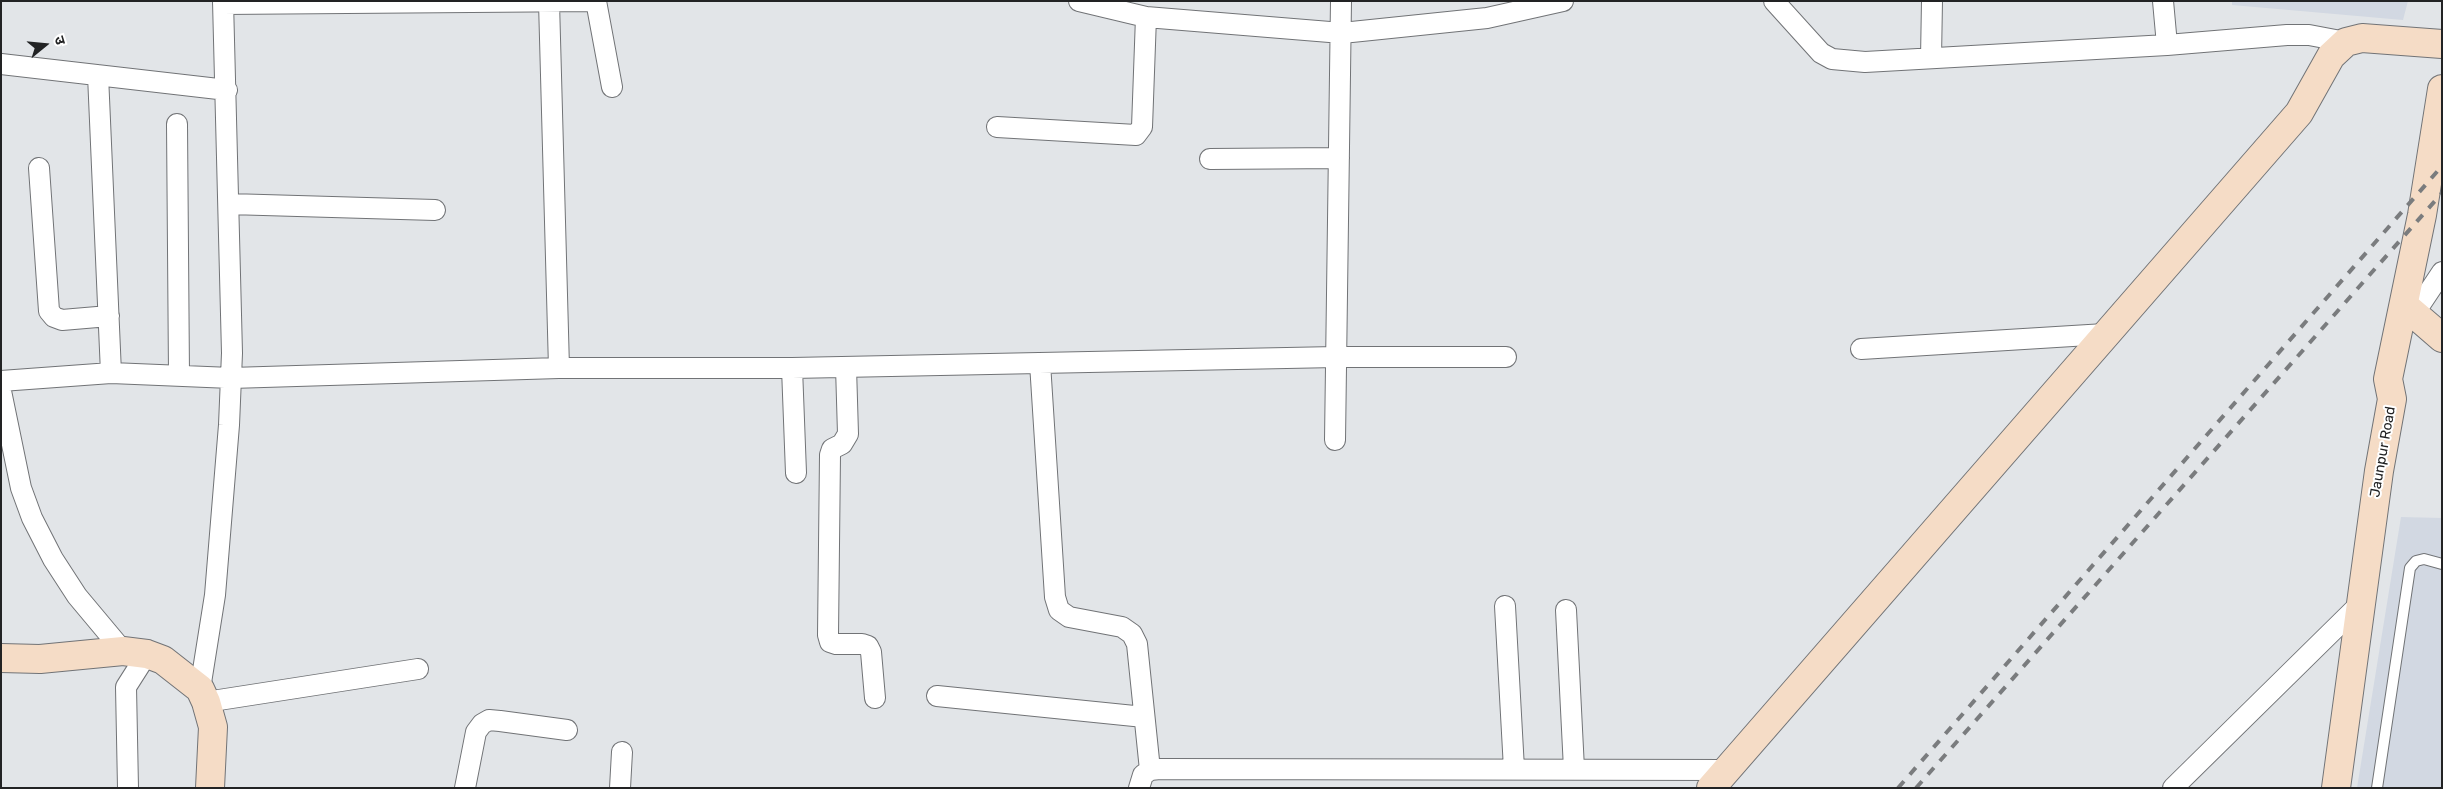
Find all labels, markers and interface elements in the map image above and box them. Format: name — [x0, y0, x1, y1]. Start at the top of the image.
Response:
north arrow — [20, 20, 70, 70]
text: उ — [50, 34, 69, 47]
street label: Jaunpur Road — [2367, 405, 2399, 499]

